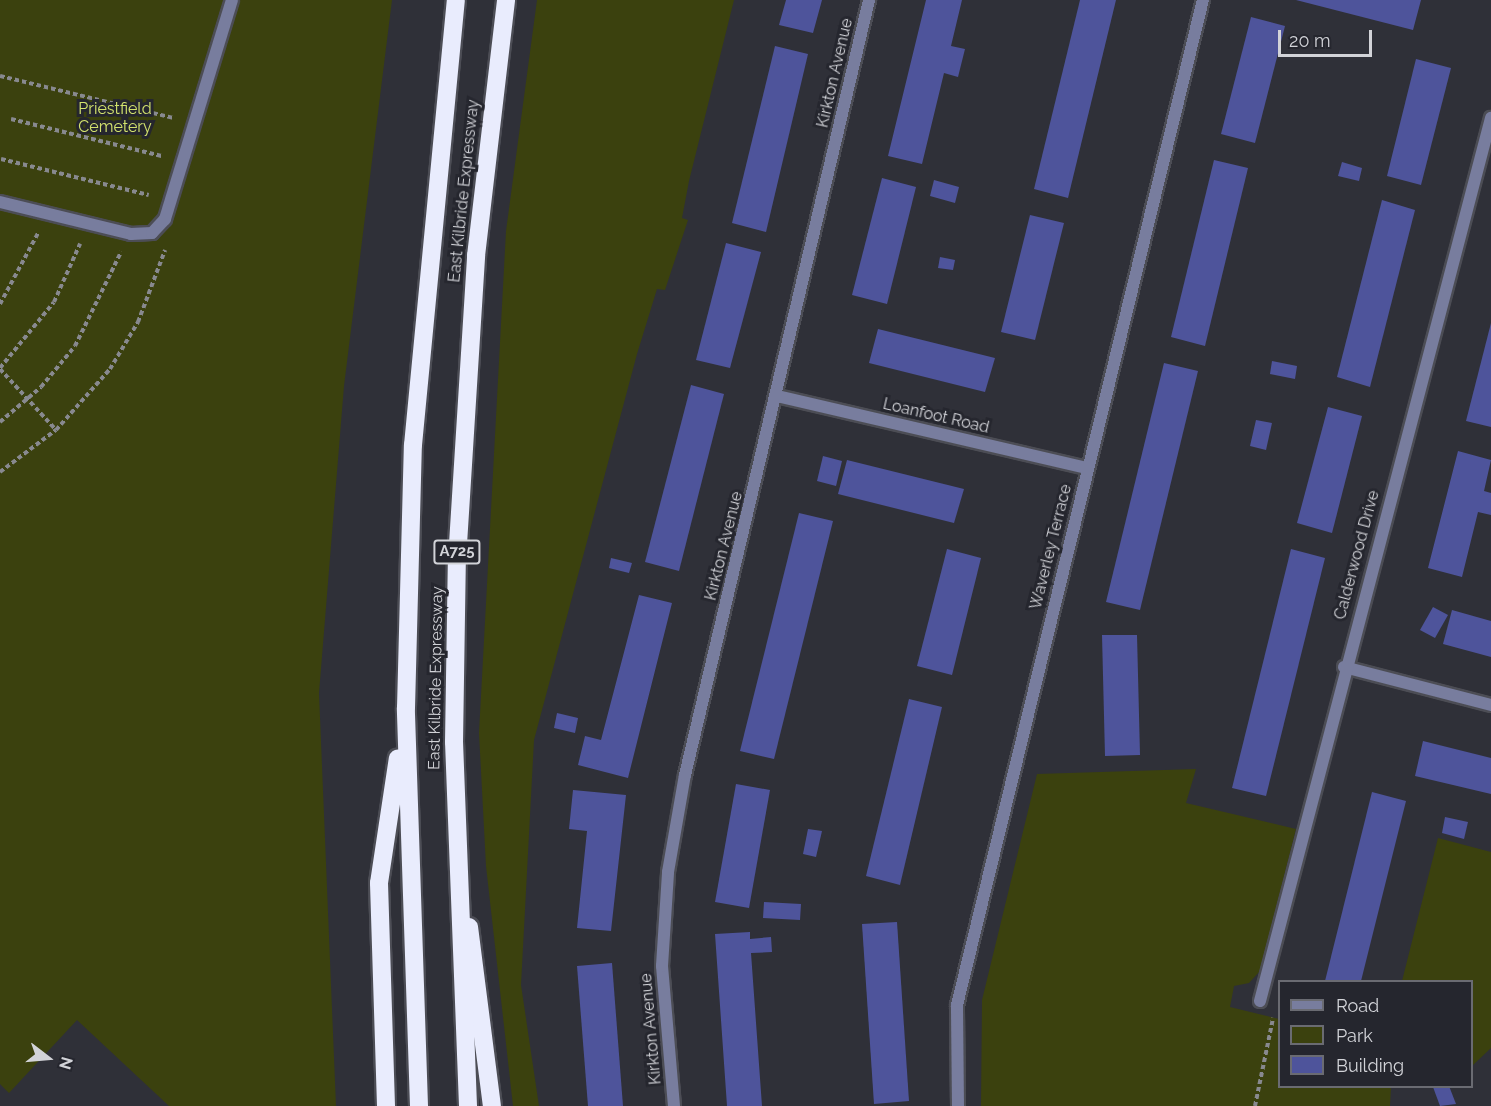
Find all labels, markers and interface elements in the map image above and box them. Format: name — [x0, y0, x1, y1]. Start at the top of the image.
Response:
street label: Kirkton Avenue — [813, 16, 857, 130]
scale bar — [1281, 18, 1376, 56]
text: 20 m — [1289, 30, 1331, 51]
park label: Priestfield Cemetery — [78, 99, 152, 137]
street label: East Kilbride Expressway — [445, 99, 483, 283]
street label: Loanfoot Road — [881, 394, 991, 438]
street label: Waverley Terrace — [1026, 482, 1076, 612]
street label: Calderwood Drive — [1331, 488, 1383, 622]
street label: Kirkton Avenue — [701, 489, 747, 603]
road number: A725 — [433, 540, 481, 564]
street label: East Kilbride Expressway — [425, 586, 447, 770]
street label: Kirkton Avenue — [637, 972, 665, 1086]
legend — [1278, 980, 1473, 1088]
text: Road — [1336, 995, 1379, 1016]
text: Park — [1336, 1025, 1373, 1046]
north arrow — [18, 1028, 78, 1088]
text: N — [55, 1055, 77, 1072]
text: Building — [1336, 1055, 1404, 1076]

